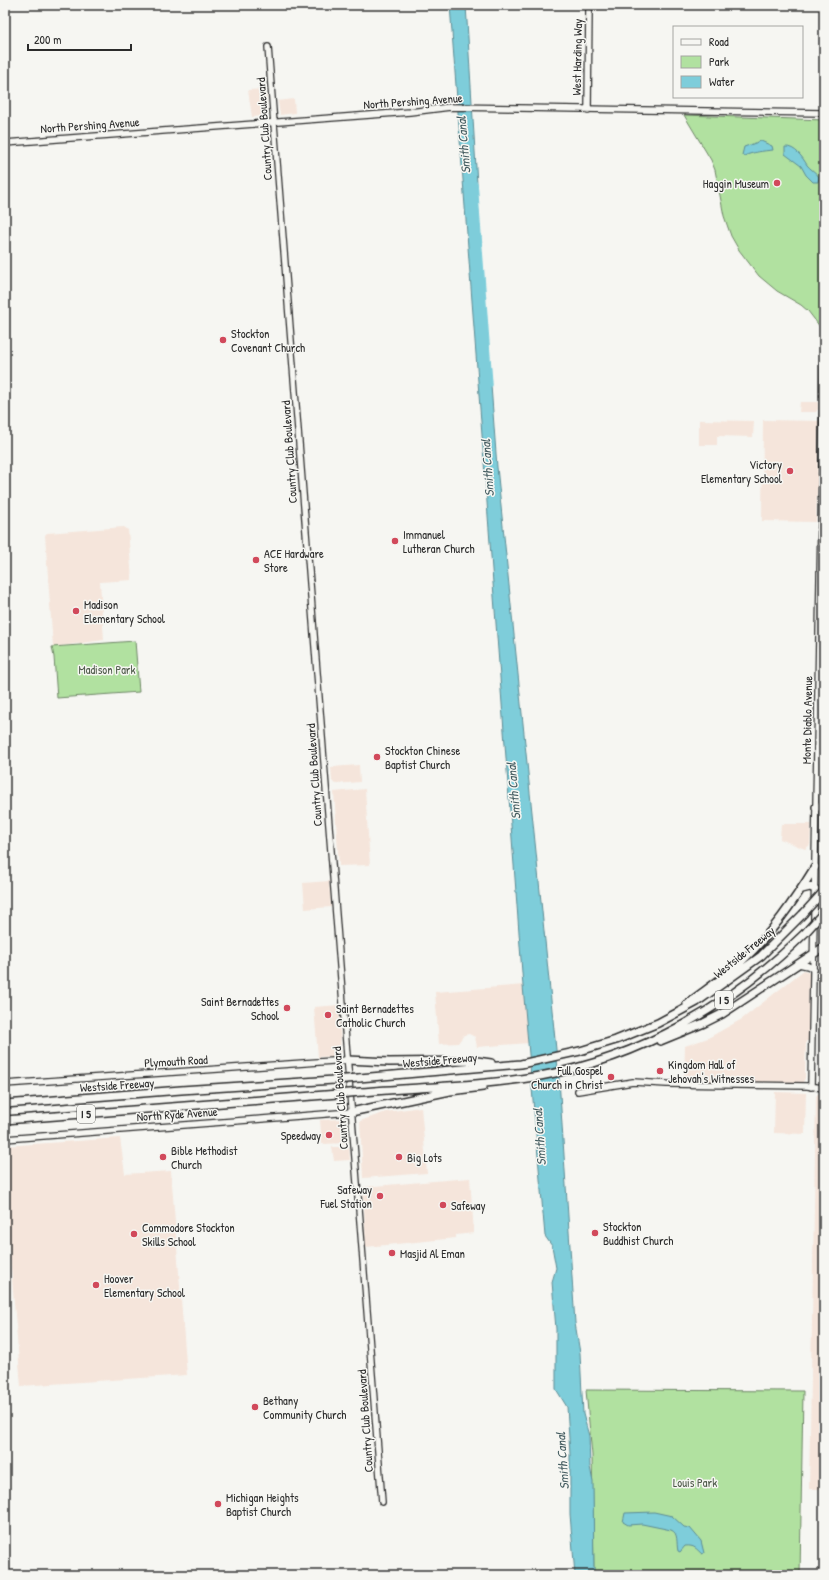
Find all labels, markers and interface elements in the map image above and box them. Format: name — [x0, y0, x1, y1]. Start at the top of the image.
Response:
street label: West Harding Way — [568, 19, 586, 95]
scale bar — [28, 26, 131, 52]
legend — [673, 26, 803, 98]
text: 200 m — [34, 31, 61, 48]
text: Road — [709, 33, 729, 50]
text: Park — [709, 53, 729, 70]
text: Water — [709, 73, 735, 90]
street label: Country Club Boulevard — [252, 77, 276, 181]
street label: North Pershing Avenue — [363, 89, 463, 113]
street label: North Pershing Avenue — [40, 113, 140, 137]
water label: Smith Canal — [451, 115, 474, 174]
place label: Haggin Museum — [703, 175, 769, 192]
marker: Haggin Museum — [772, 178, 782, 188]
place label: Stockton Covenant Church — [231, 325, 305, 356]
marker: Stockton Covenant Church — [218, 335, 228, 345]
street label: Country Club Boulevard — [277, 400, 301, 504]
water label: Smith Canal — [476, 438, 498, 497]
place label: Victory Elementary School — [701, 456, 783, 487]
marker: Victory Elementary School — [785, 466, 795, 476]
place label: Immanuel Lutheran Church — [403, 526, 474, 557]
marker: Immanuel Lutheran Church — [390, 536, 400, 546]
place label: ACE Hardware Store — [264, 545, 324, 576]
marker: ACE Hardware Store — [251, 555, 261, 565]
place label: Madison Elementary School — [84, 596, 166, 627]
marker: Madison Elementary School — [71, 606, 81, 616]
park label: Madison Park — [79, 661, 135, 678]
street label: Monte Diablo Avenue — [798, 675, 816, 764]
street label: Country Club Boulevard — [302, 723, 326, 827]
place label: Stockton Chinese Baptist Church — [385, 742, 460, 773]
marker: Stockton Chinese Baptist Church — [372, 752, 382, 762]
water label: Smith Canal — [501, 761, 524, 820]
street label: Westside Freeway — [710, 922, 778, 982]
road number: I 5 — [715, 991, 733, 1009]
place label: Saint Bernadettes School — [201, 993, 280, 1024]
place label: Saint Bernadettes Catholic Church — [336, 1000, 414, 1031]
marker: Saint Bernadettes School — [282, 1003, 292, 1013]
marker: Saint Bernadettes Catholic Church — [323, 1010, 333, 1020]
street label: Country Club Boulevard — [328, 1046, 352, 1150]
street label: Westside Freeway — [402, 1048, 478, 1072]
street label: Plymouth Road — [144, 1051, 208, 1071]
place label: Kingdom Hall of Jehovah's Witnesses — [668, 1056, 754, 1087]
place label: Full Gospel Church in Christ — [531, 1062, 604, 1093]
marker: Kingdom Hall of Jehovah's Witnesses — [655, 1066, 665, 1076]
marker: Full Gospel Church in Christ — [606, 1072, 616, 1082]
street label: Westside Freeway — [79, 1074, 155, 1096]
street label: North Ryde Avenue — [136, 1103, 218, 1125]
road number: I 5 — [77, 1105, 95, 1123]
water label: Smith Canal — [528, 1107, 550, 1166]
place label: Speedway — [281, 1127, 321, 1144]
marker: Speedway — [324, 1130, 334, 1140]
place label: Bible Methodist Church — [171, 1142, 238, 1173]
place label: Big Lots — [407, 1149, 442, 1166]
marker: Bible Methodist Church — [158, 1152, 168, 1162]
marker: Big Lots — [394, 1152, 404, 1162]
place label: Safeway Fuel Station — [320, 1181, 372, 1212]
marker: Safeway Fuel Station — [375, 1191, 385, 1201]
place label: Safeway — [451, 1197, 486, 1214]
marker: Safeway — [438, 1200, 448, 1210]
place label: Stockton Buddhist Church — [603, 1218, 673, 1249]
place label: Commodore Stockton Skills School — [142, 1219, 235, 1250]
marker: Stockton Buddhist Church — [590, 1228, 600, 1238]
marker: Commodore Stockton Skills School — [129, 1229, 139, 1239]
place label: Masjid Al Eman — [400, 1245, 465, 1262]
marker: Masjid Al Eman — [387, 1248, 397, 1258]
place label: Hoover Elementary School — [104, 1270, 186, 1301]
marker: Hoover Elementary School — [91, 1280, 101, 1290]
street label: Country Club Boulevard — [353, 1369, 377, 1473]
place label: Bethany Community Church — [263, 1392, 346, 1423]
marker: Bethany Community Church — [250, 1402, 260, 1412]
water label: Smith Canal — [551, 1431, 573, 1490]
park label: Louis Park — [673, 1474, 717, 1491]
place label: Michigan Heights Baptist Church — [226, 1489, 299, 1520]
marker: Michigan Heights Baptist Church — [213, 1499, 223, 1509]

